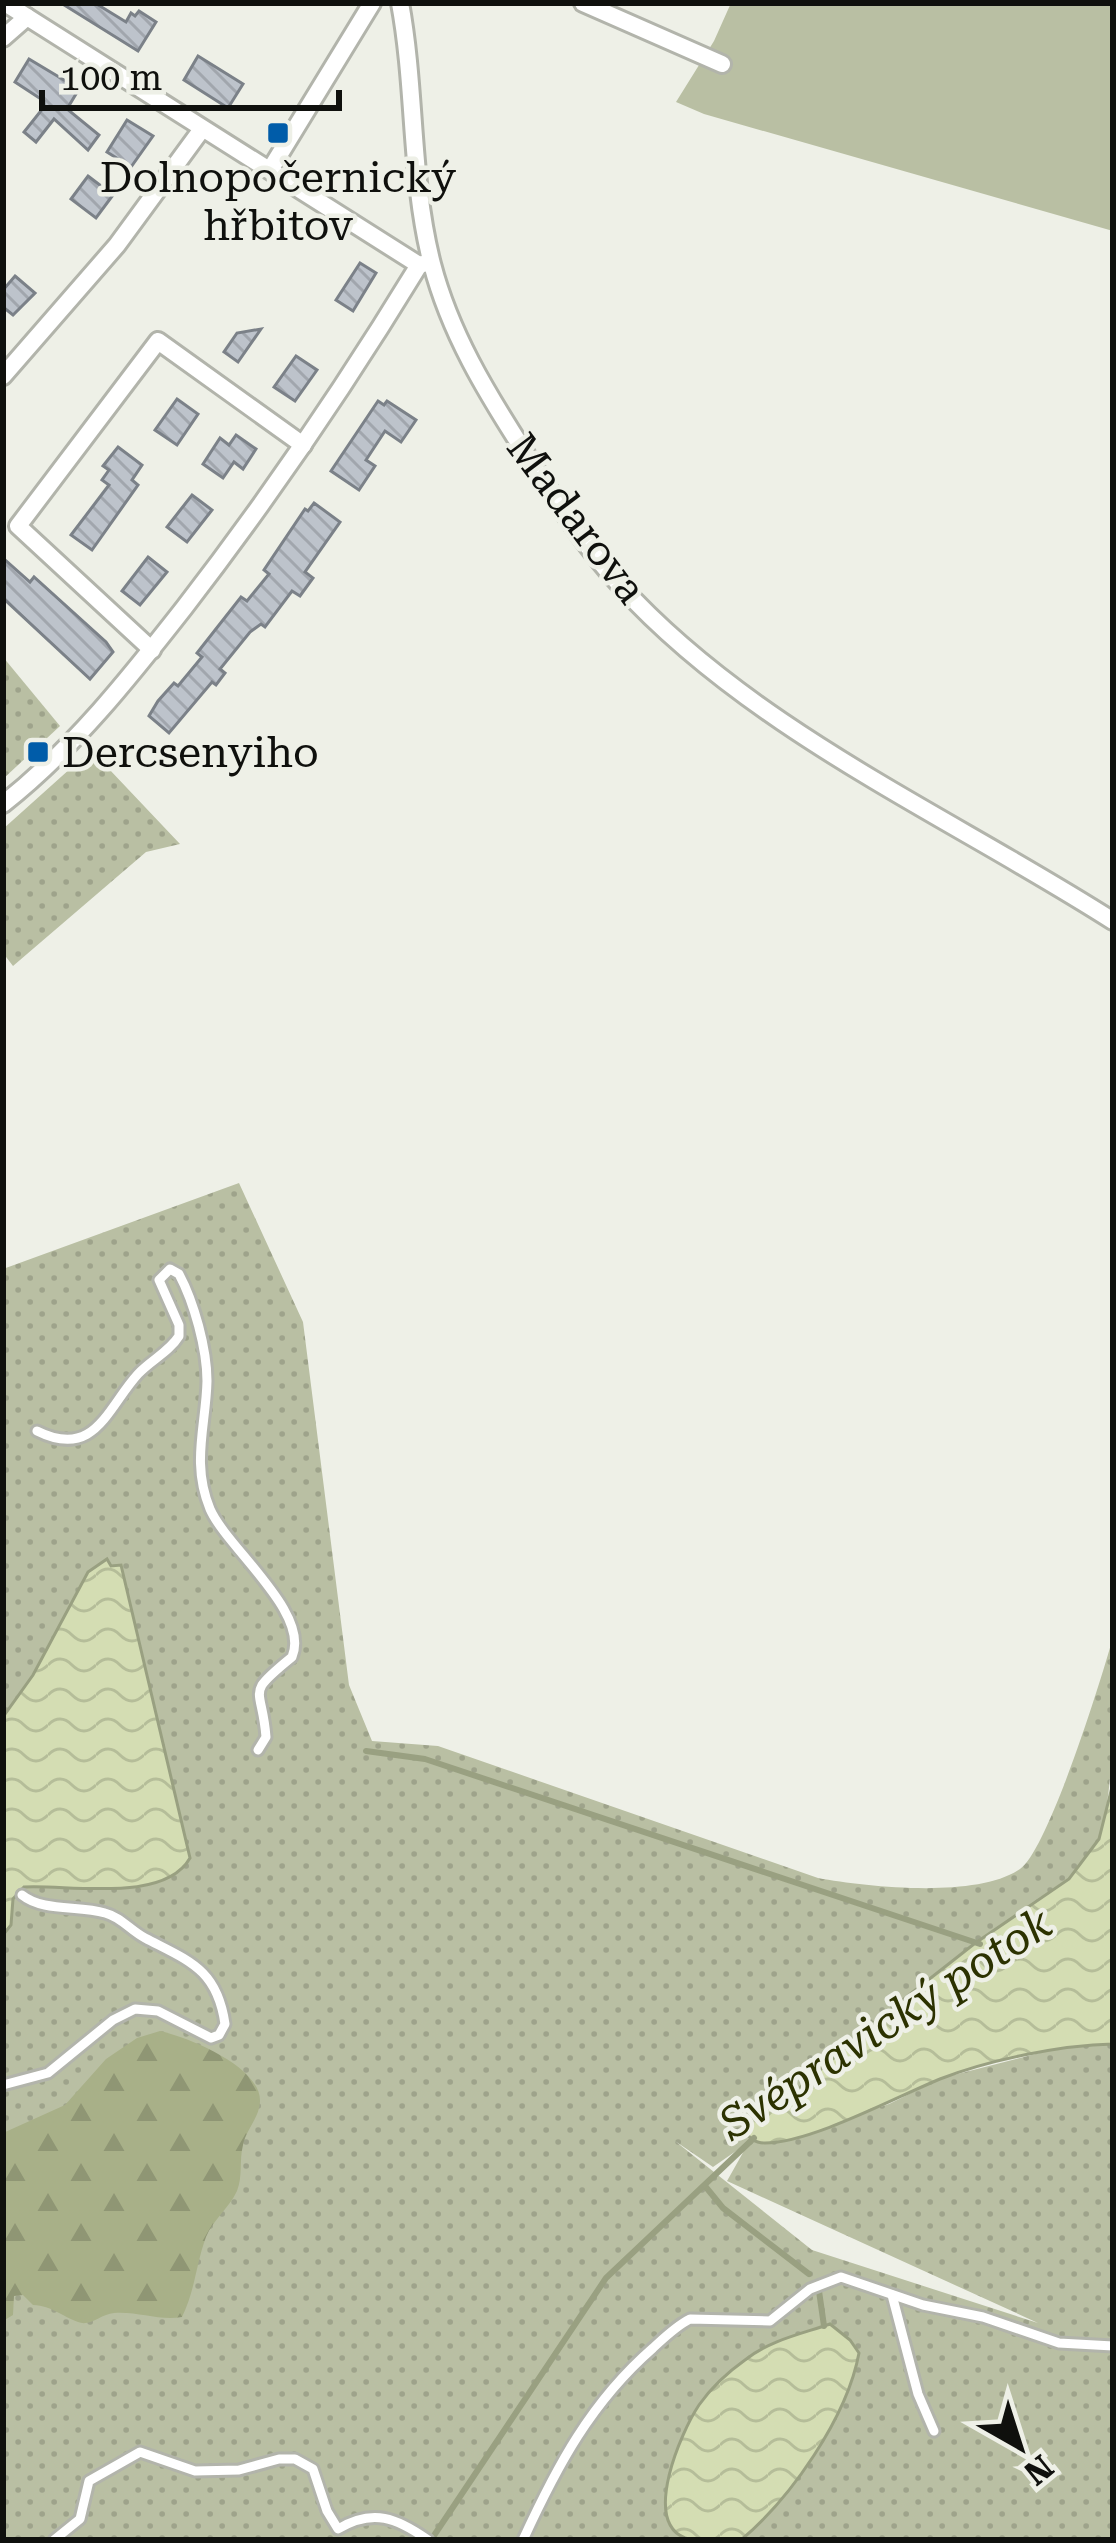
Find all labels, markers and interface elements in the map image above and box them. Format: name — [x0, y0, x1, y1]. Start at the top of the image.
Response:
scale bar — [42, 36, 339, 110]
text: 100 m — [60, 57, 162, 99]
marker: Dolnopočernický hřbitov — [265, 120, 291, 146]
place label: Dolnopočernický hřbitov — [100, 153, 456, 250]
street label: Madarova — [497, 424, 656, 613]
place label: Dercsenyiho — [62, 728, 319, 777]
marker: Dercsenyiho — [25, 739, 51, 765]
water label: Svépravický potok — [708, 1896, 1062, 2151]
north arrow — [960, 2387, 1080, 2507]
text: N — [1016, 2447, 1061, 2493]

